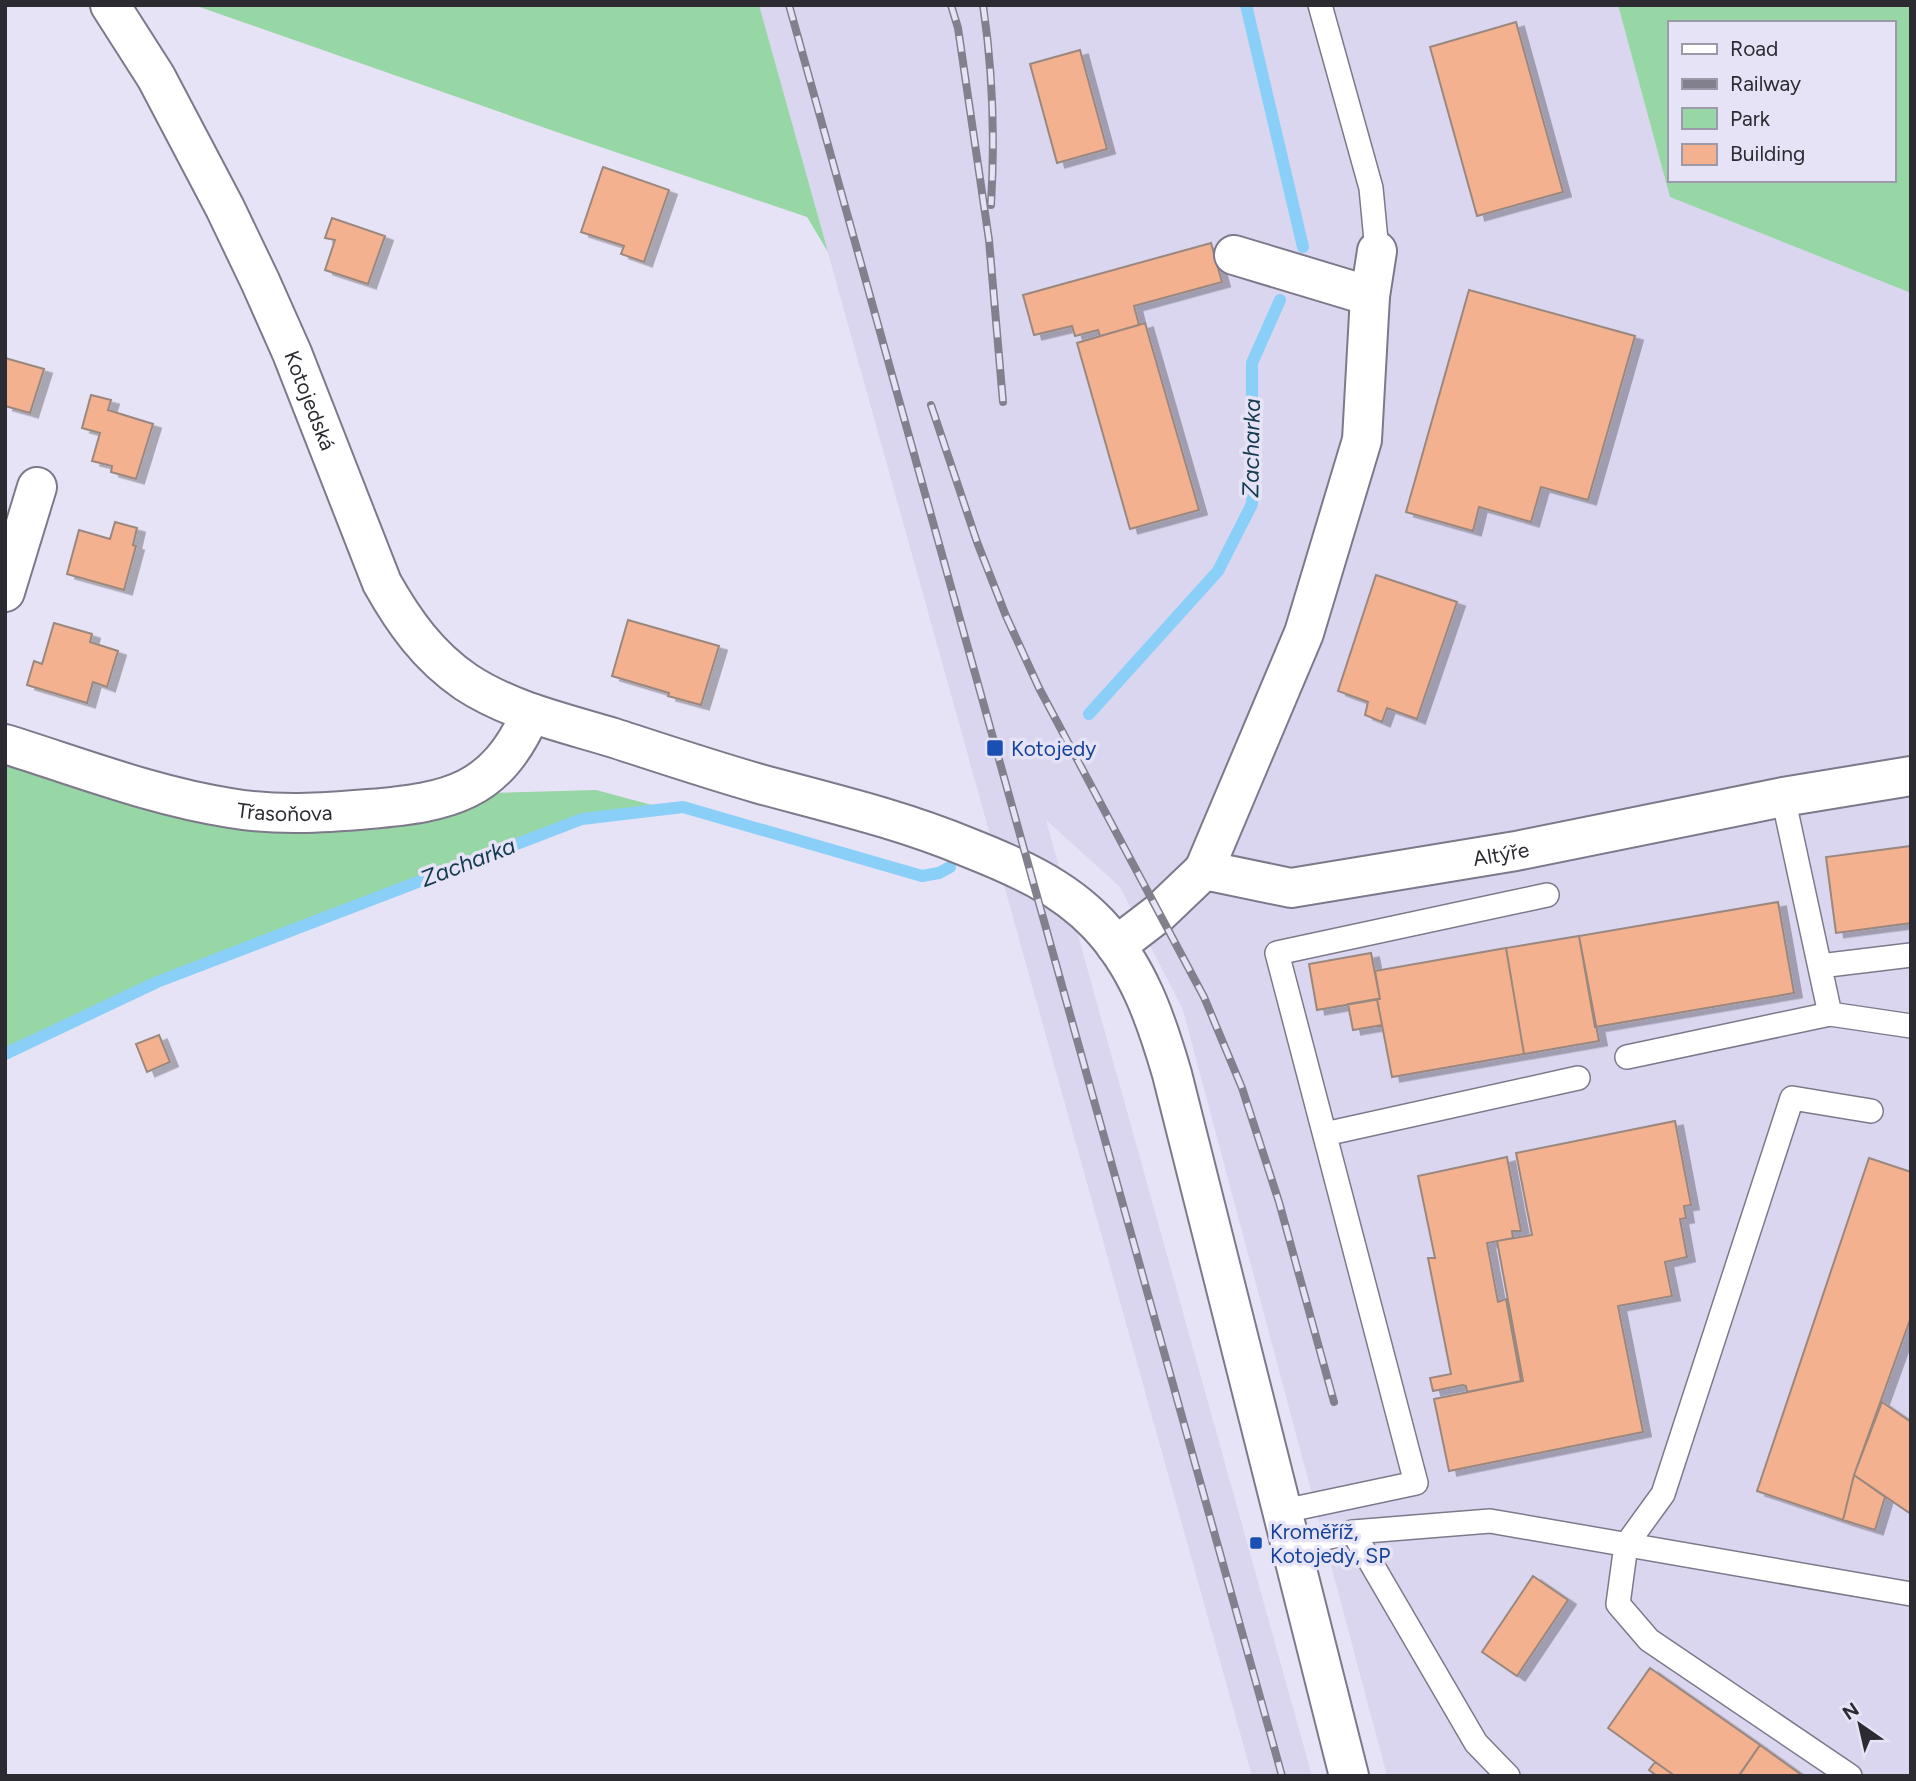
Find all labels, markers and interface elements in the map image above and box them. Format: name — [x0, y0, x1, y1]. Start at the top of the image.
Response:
legend — [1668, 21, 1895, 182]
text: Road — [1730, 36, 1778, 61]
text: Railway — [1730, 71, 1801, 96]
text: Park — [1730, 106, 1771, 131]
text: Building — [1730, 141, 1805, 166]
street label: Kotojedská — [280, 347, 341, 454]
water label: Zacharka — [1236, 398, 1266, 498]
place label: Kotojedy — [1011, 736, 1096, 761]
marker: Kotojedy — [985, 738, 1005, 758]
street label: Třasoňova — [235, 797, 333, 826]
water label: Zacharka — [417, 831, 519, 893]
street label: Altýře — [1471, 836, 1531, 870]
place label: Kroměříž, Kotojedy, SP — [1270, 1519, 1390, 1568]
marker: Kroměříž, Kotojedy, SP — [1248, 1535, 1264, 1551]
north arrow — [1825, 1690, 1895, 1760]
text: N — [1838, 1698, 1863, 1725]

